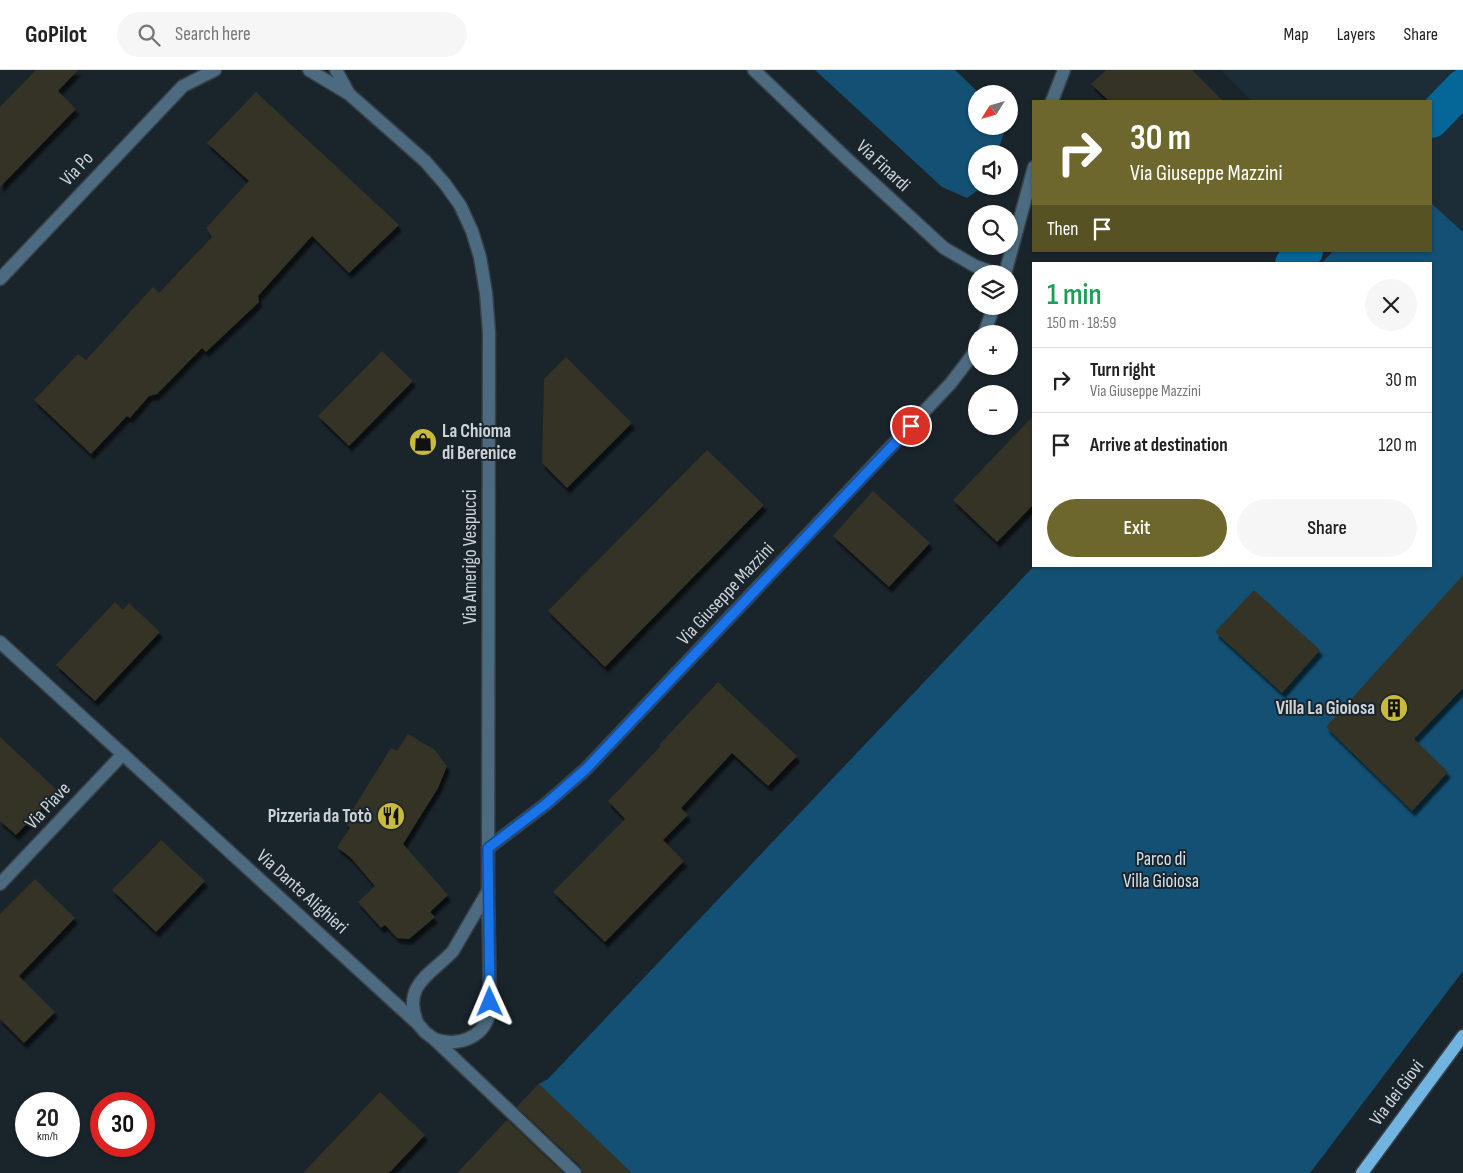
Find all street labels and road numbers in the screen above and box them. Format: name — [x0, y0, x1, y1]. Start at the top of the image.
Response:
street label: Via Finardi — [851, 135, 915, 197]
street label: Via Po — [56, 147, 98, 191]
street label: Via Amerigo Vespucci — [459, 489, 482, 625]
street label: Via Giuseppe Mazzini — [673, 538, 779, 650]
street label: Via Piave — [20, 778, 76, 834]
street label: Via Dante Alighieri — [251, 845, 353, 939]
street label: Via dei Giovi — [1365, 1056, 1429, 1130]

